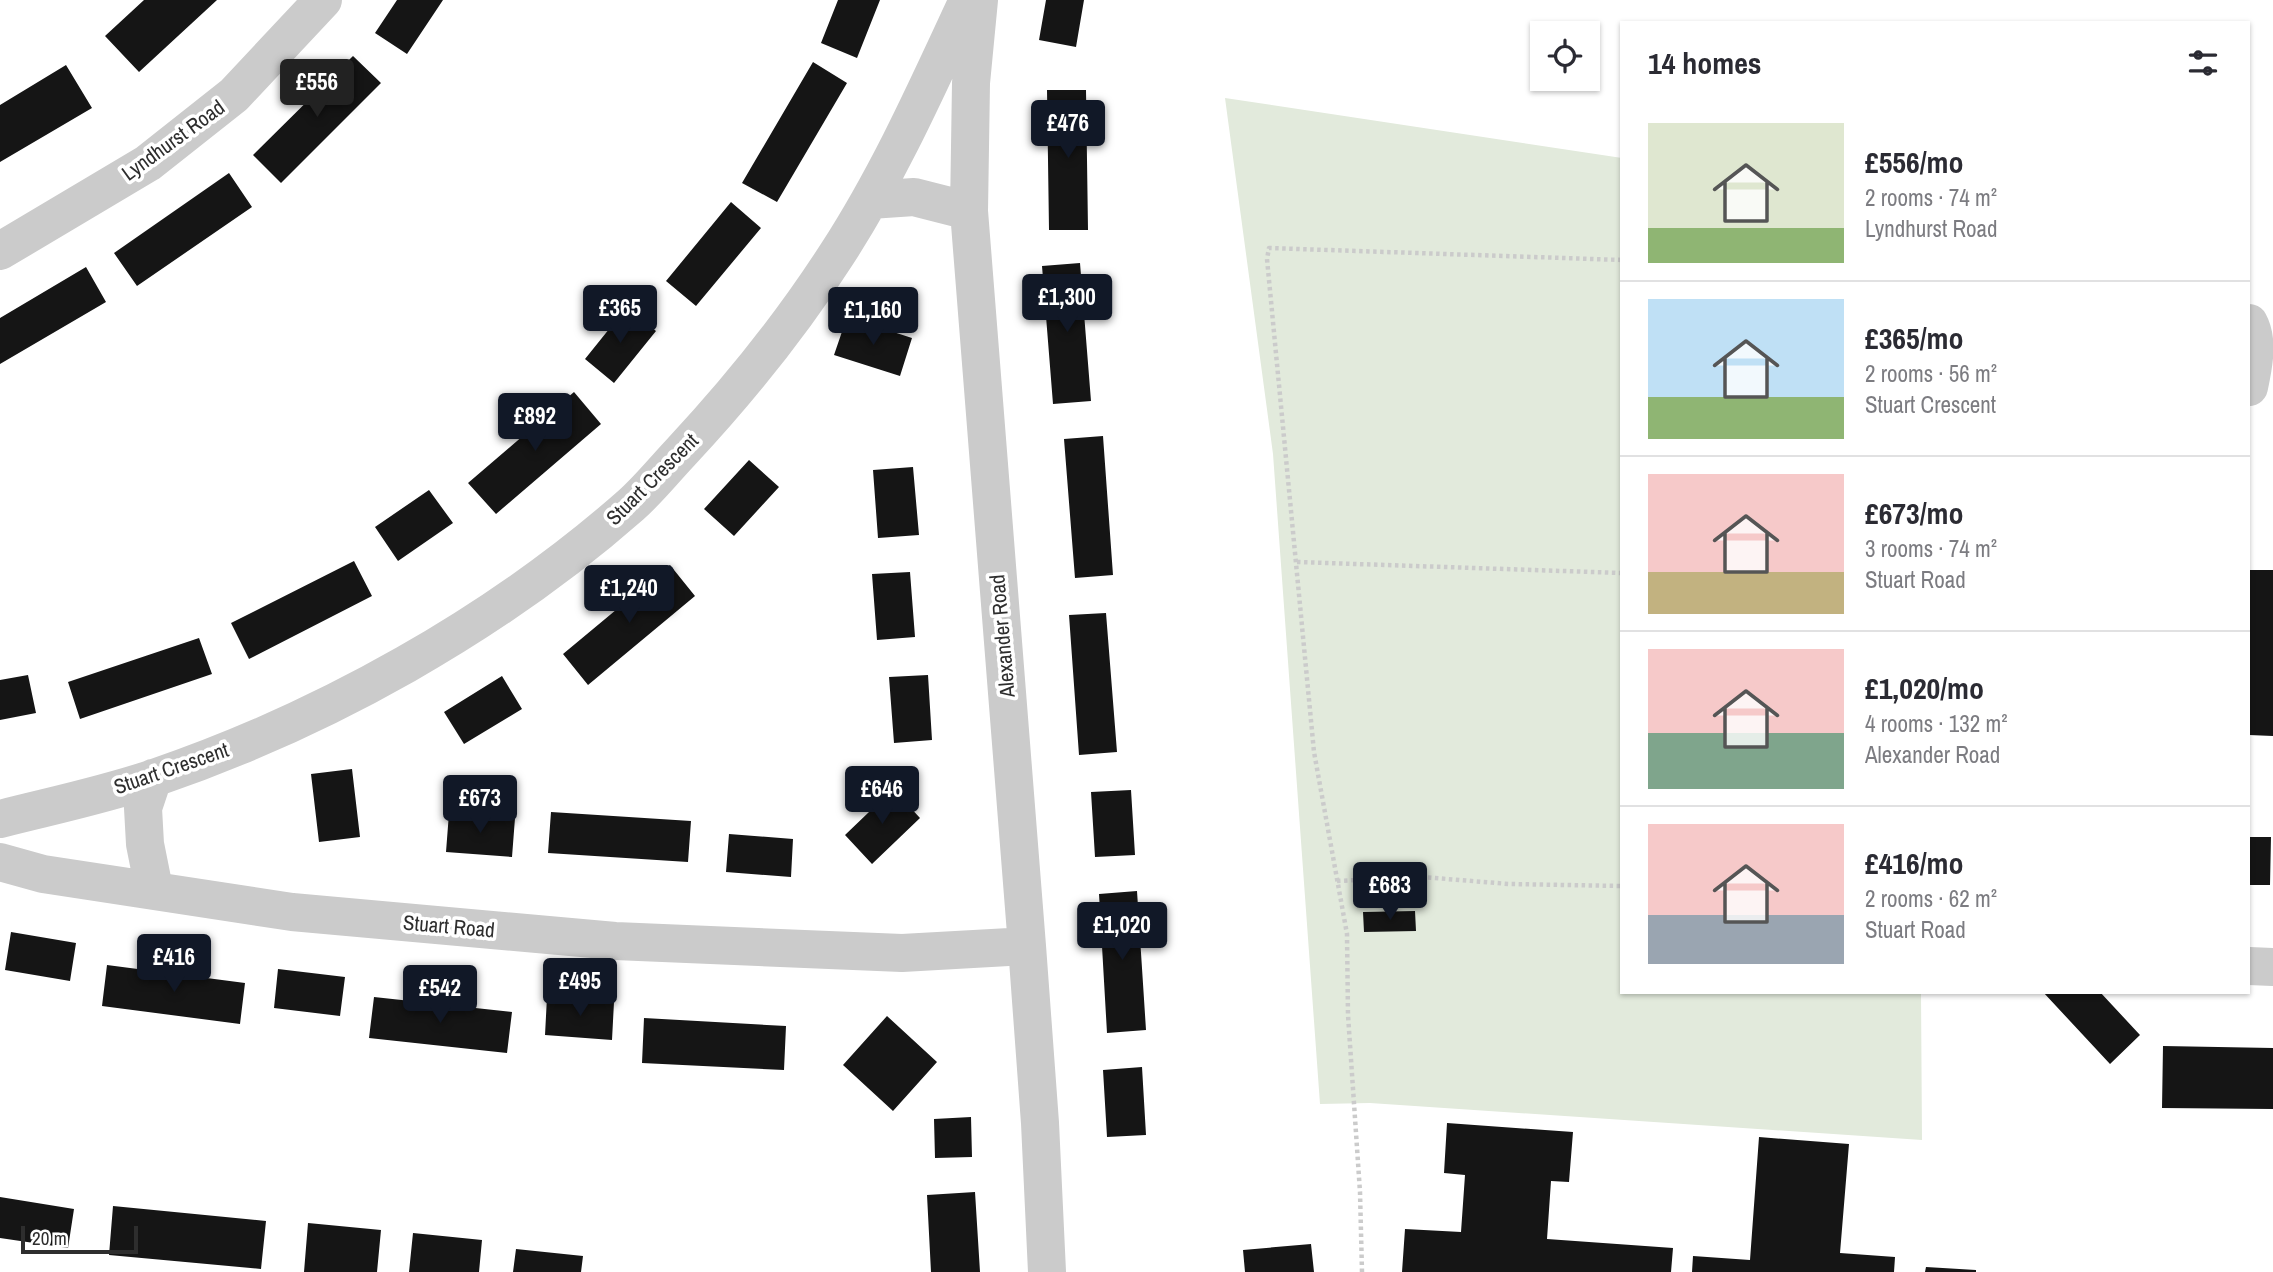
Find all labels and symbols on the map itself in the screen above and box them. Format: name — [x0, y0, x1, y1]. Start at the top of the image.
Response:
pin: £556 — [276, 60, 358, 119]
street label: Lyndhurst Road — [116, 93, 230, 187]
pin: £476 — [1027, 100, 1109, 160]
pin: £1,300 — [1010, 274, 1124, 334]
pin: £365 — [579, 286, 661, 345]
pin: £1,160 — [816, 288, 930, 347]
pin: £892 — [494, 393, 576, 453]
street label: Stuart Crescent — [599, 426, 705, 532]
pin: £1,240 — [572, 566, 686, 625]
street label: Alexander Road — [982, 573, 1022, 700]
street label: Stuart Crescent — [110, 735, 232, 801]
pin: £646 — [841, 766, 923, 826]
pin: £673 — [439, 776, 521, 835]
pin: £683 — [1349, 862, 1431, 922]
pin: £1,020 — [1065, 902, 1179, 962]
street label: Stuart Road — [402, 908, 496, 944]
pin: £416 — [133, 934, 215, 994]
pin: £495 — [539, 958, 621, 1018]
pin: £542 — [399, 965, 481, 1025]
scale bar — [21, 1223, 138, 1255]

